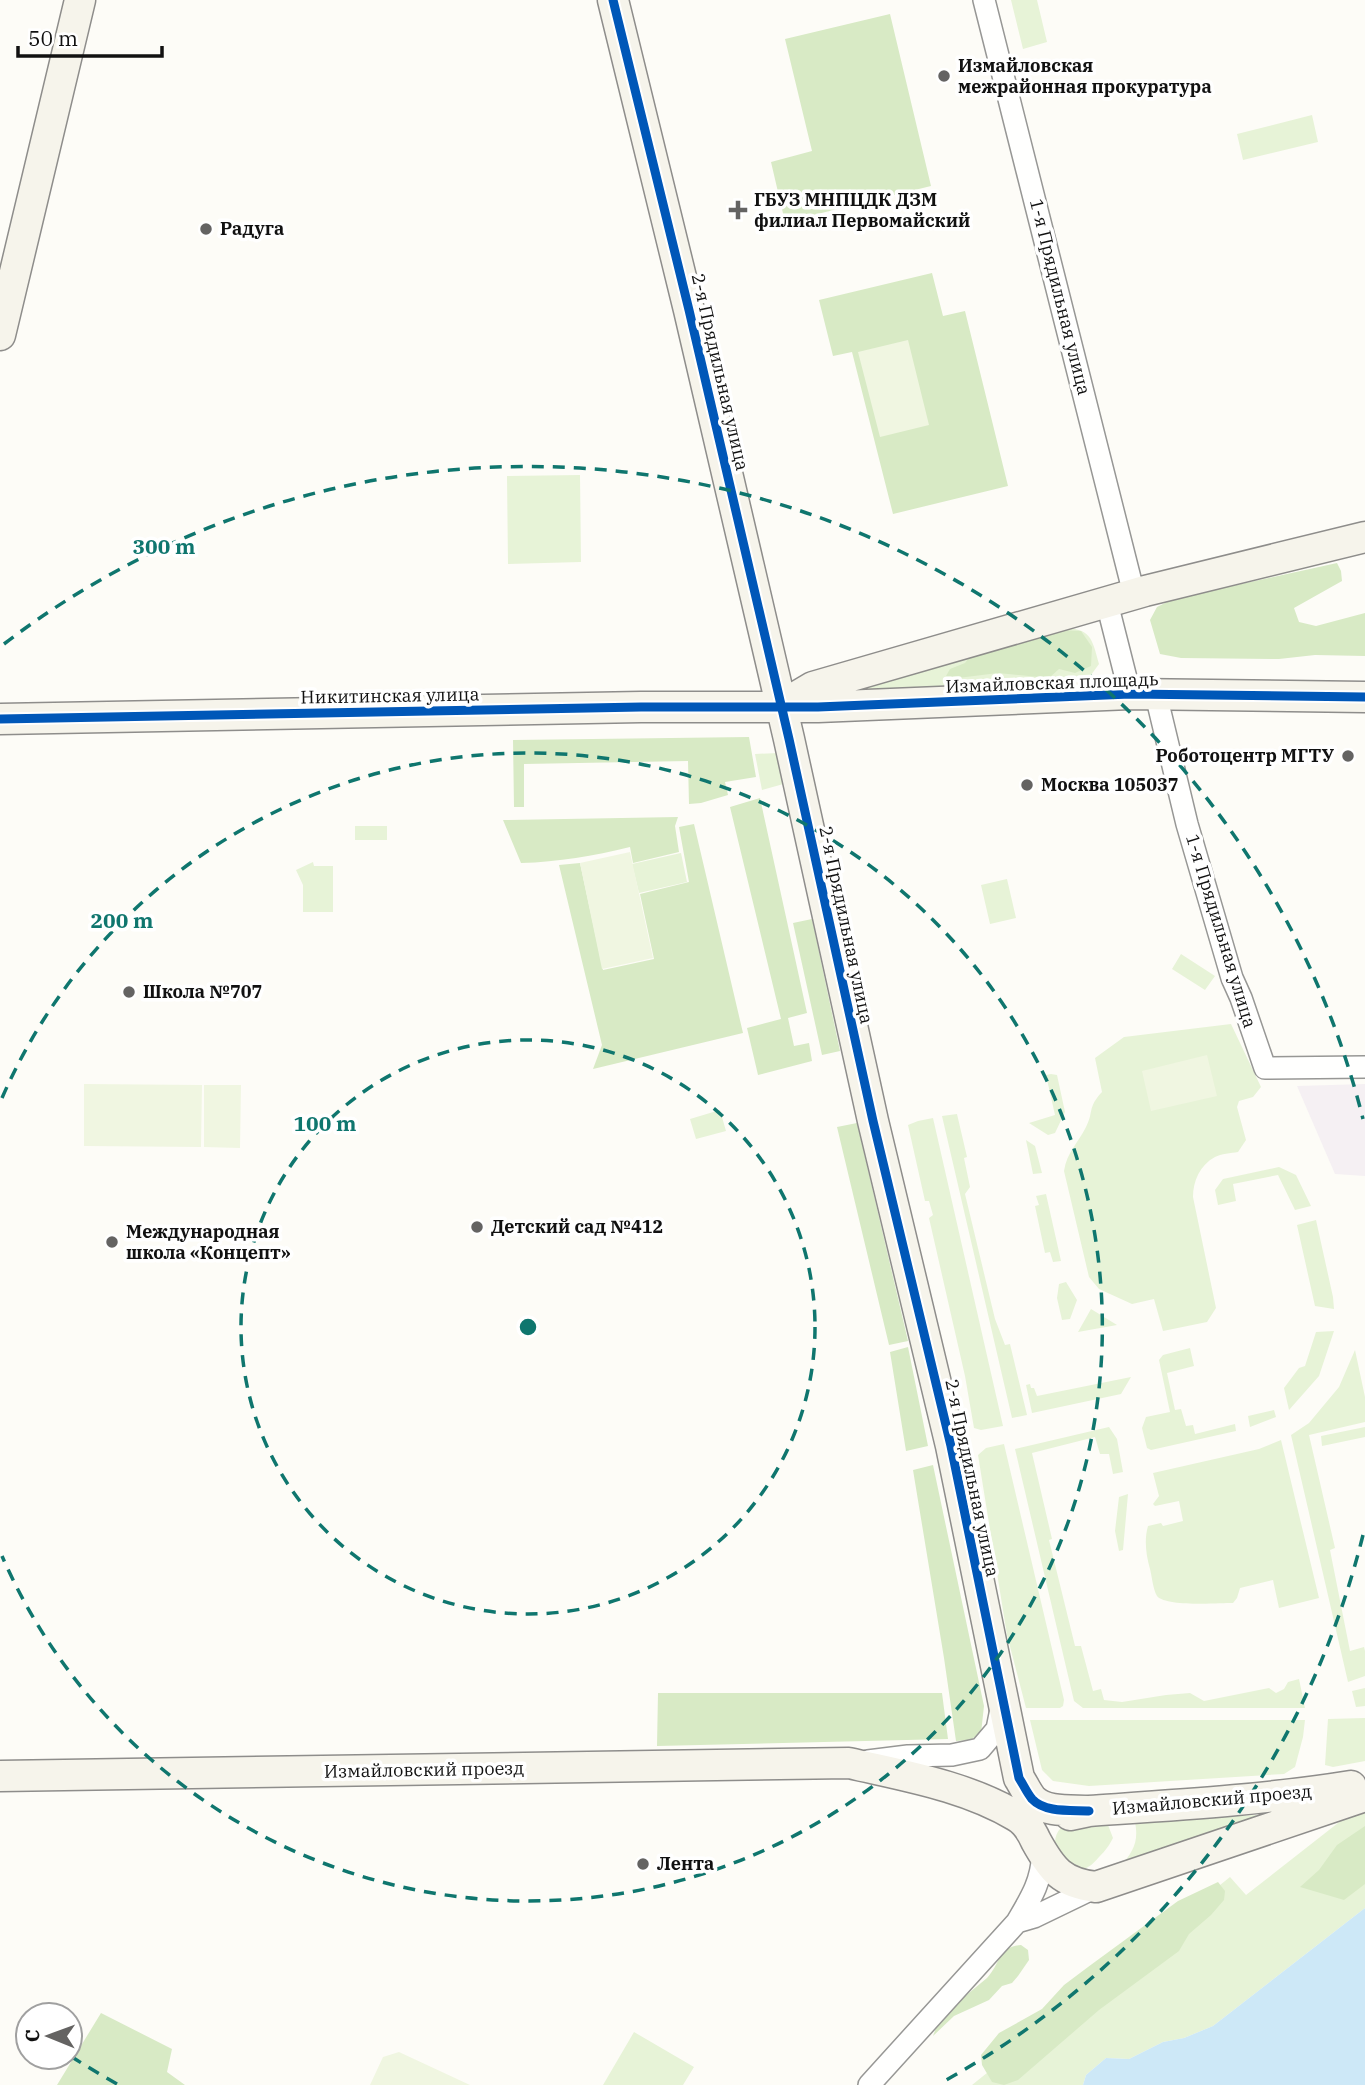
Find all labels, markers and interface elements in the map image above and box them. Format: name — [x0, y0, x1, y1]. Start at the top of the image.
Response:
scale bar — [18, 14, 161, 58]
text: 50 m — [28, 24, 78, 52]
place label: Измайловская межрайонная прокуратура — [958, 54, 1212, 98]
marker: Измайловская межрайонная прокуратура — [936, 68, 952, 84]
place label: ГБУЗ МНПЦДК ДЗМ филиал Первомайский — [754, 188, 970, 232]
street label: 1-я Прядильная улица — [1025, 196, 1096, 398]
marker: ГБУЗ МНПЦДК ДЗМ филиал Первомайский — [728, 200, 748, 220]
place label: Радуга — [220, 217, 284, 240]
marker: Радуга — [198, 221, 214, 237]
street label: 2-я Прядильная улица — [687, 271, 754, 473]
text: 300 m — [132, 532, 196, 560]
street label: Измайловская площадь — [945, 667, 1159, 698]
street label: Никитинская улица — [300, 682, 480, 709]
place label: Роботоцентр МГТУ — [1156, 744, 1334, 767]
marker: Роботоцентр МГТУ — [1340, 748, 1356, 764]
place label: Москва 105037 — [1041, 773, 1179, 796]
marker: Москва 105037 — [1019, 777, 1035, 793]
street label: 2-я Прядильная улица — [814, 824, 879, 1026]
street label: 1-я Прядильная улица — [1181, 831, 1262, 1031]
text: 200 m — [90, 906, 154, 934]
place label: Школа №707 — [143, 980, 262, 1003]
marker: Школа №707 — [121, 984, 137, 1000]
text: 100 m — [293, 1109, 357, 1137]
place label: Детский сад №412 — [491, 1215, 663, 1238]
marker: Детский сад №412 — [469, 1219, 485, 1235]
place label: Международная школа «Концепт» — [126, 1220, 291, 1264]
marker: Международная школа «Концепт» — [104, 1234, 120, 1250]
centre of rings — [516, 1315, 540, 1339]
street label: 2-я Прядильная улица — [940, 1377, 1005, 1579]
street label: Измайловский проезд — [324, 1756, 524, 1783]
street label: Измайловский проезд — [1111, 1779, 1313, 1820]
place label: Лента — [657, 1852, 714, 1875]
marker: Лента — [635, 1856, 651, 1872]
north arrow — [14, 2001, 84, 2071]
text: С — [20, 2029, 44, 2042]

